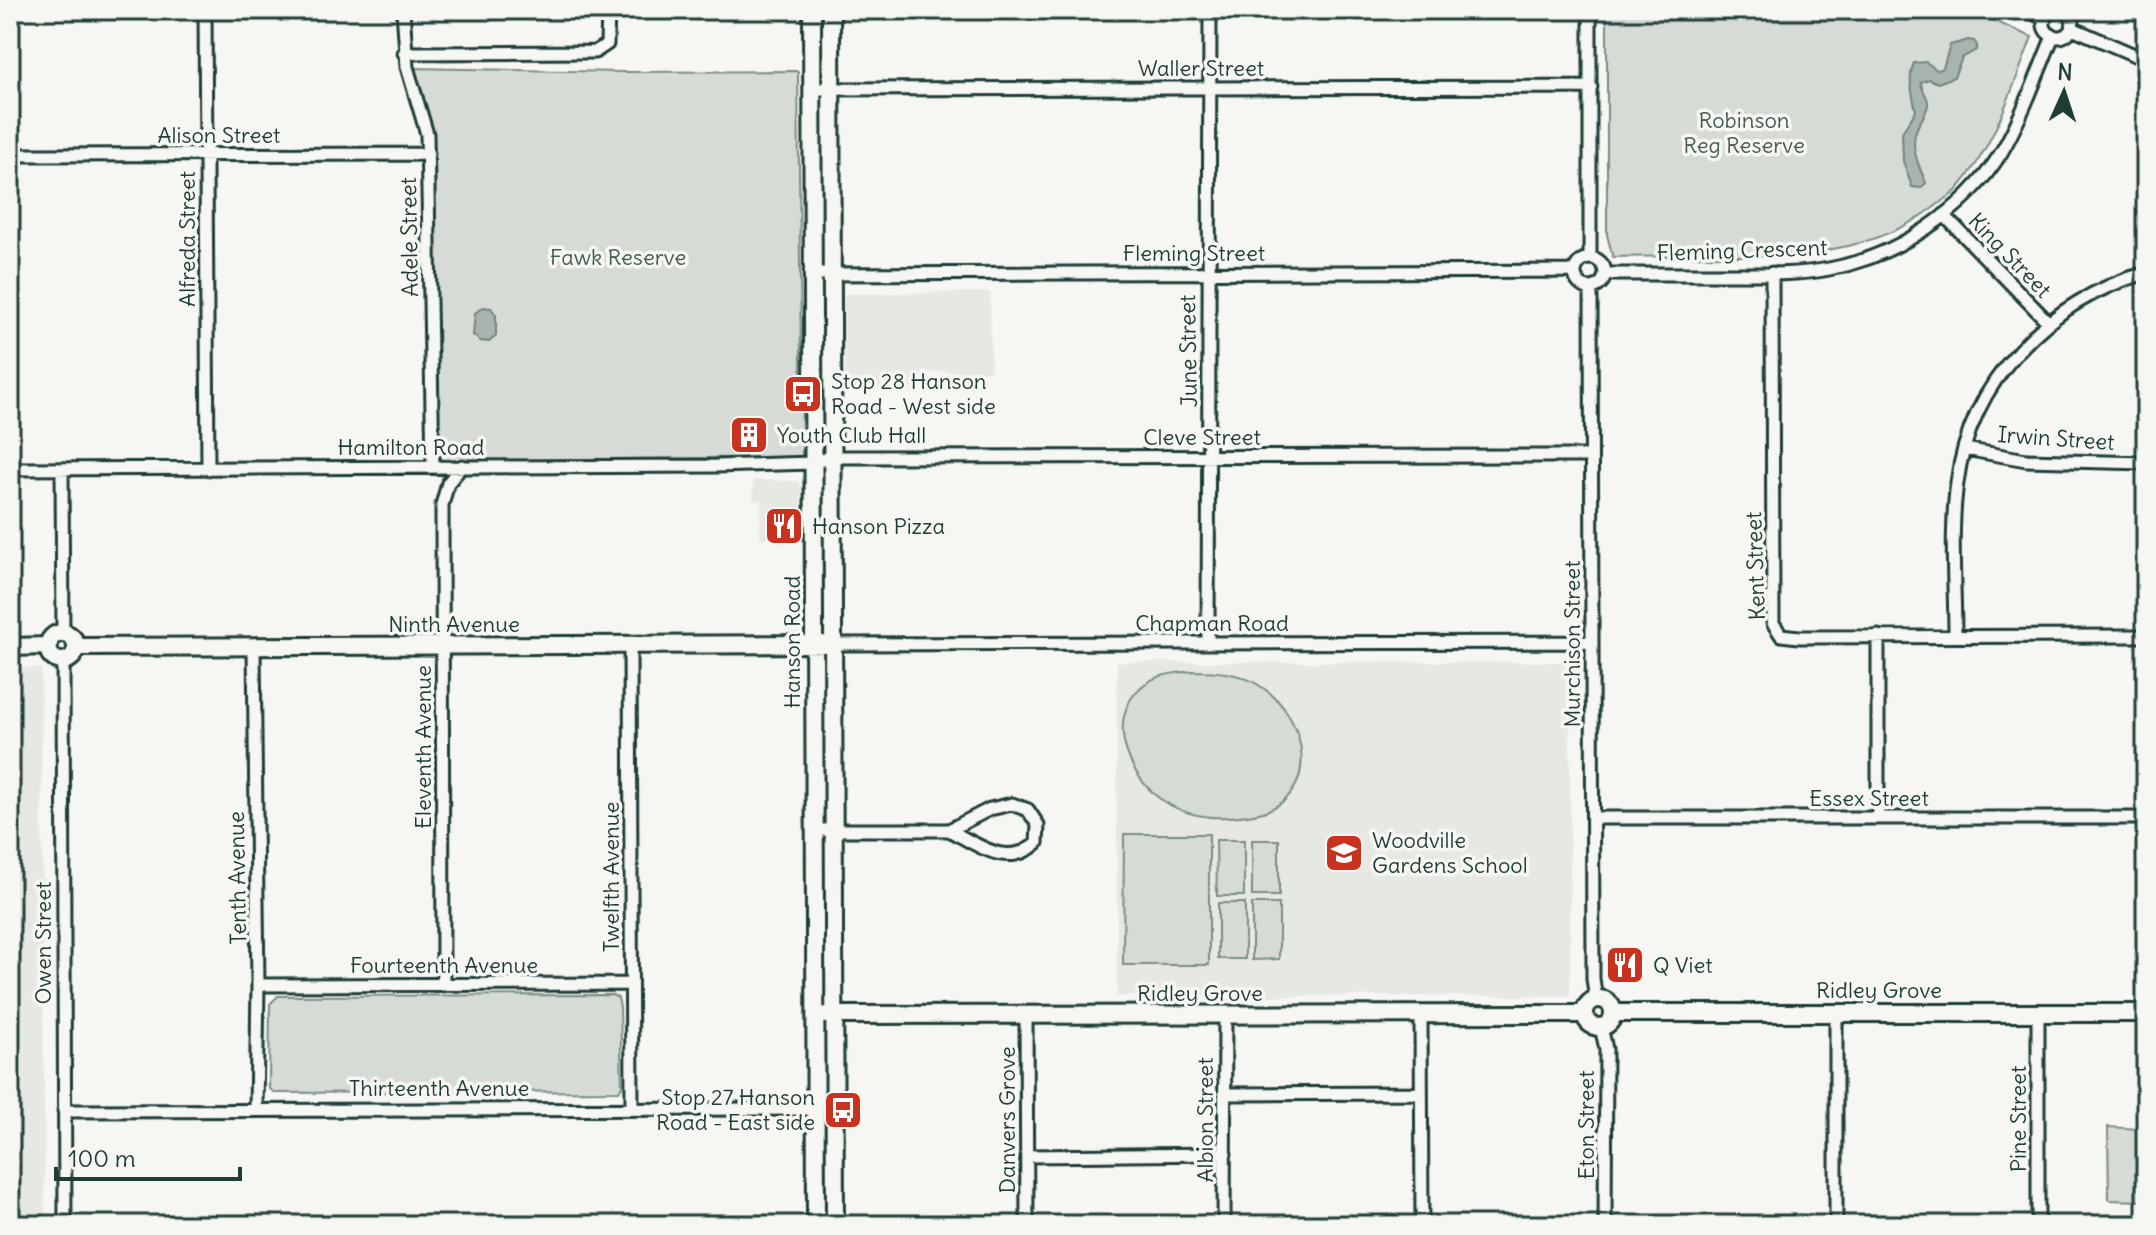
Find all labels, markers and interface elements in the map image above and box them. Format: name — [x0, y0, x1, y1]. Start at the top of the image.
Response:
north arrow — [2024, 52, 2104, 132]
street label: Waller Street — [1138, 54, 1264, 82]
text: N — [2057, 58, 2073, 86]
park label: Robinson Reg Reserve — [1683, 106, 1805, 159]
street label: Alison Street — [157, 121, 281, 149]
street label: Alfreda Street — [173, 171, 201, 307]
street label: Adele Street — [394, 177, 424, 297]
street label: King Street — [1963, 207, 2057, 303]
street label: Fleming Crescent — [1656, 233, 1828, 267]
street label: Fleming Street — [1123, 239, 1265, 267]
park label: Fawk Reserve — [550, 243, 686, 271]
street label: June Street — [1173, 294, 1203, 408]
place label: Stop 28 Hanson Road - West side — [831, 367, 996, 420]
bus stop icon: Stop 28 Hanson Road - West side — [782, 373, 824, 415]
building icon: Youth Club Hall — [728, 414, 770, 456]
street label: Irwin Street — [1997, 420, 2115, 456]
place label: Youth Club Hall — [777, 421, 926, 449]
street label: Cleve Street — [1143, 423, 1261, 451]
street label: Hamilton Road — [338, 433, 484, 461]
restaurant icon: Hanson Pizza — [763, 505, 805, 547]
street label: Kent Street — [1739, 511, 1771, 621]
place label: Hanson Pizza — [812, 512, 945, 540]
street label: Murchison Street — [1558, 560, 1586, 728]
street label: Hanson Road — [778, 575, 806, 709]
street label: Chapman Road — [1135, 609, 1289, 637]
street label: Ninth Avenue — [388, 610, 520, 638]
street label: Eleventh Avenue — [409, 665, 437, 829]
street label: Essex Street — [1809, 784, 1929, 812]
street label: Twelfth Avenue — [597, 802, 625, 952]
street label: Tenth Avenue — [222, 811, 252, 945]
place label: Woodville Gardens School — [1372, 826, 1528, 879]
school or university icon: Woodville Gardens School — [1323, 832, 1365, 874]
street label: Owen Street — [29, 882, 57, 1004]
restaurant icon: Q Viet — [1604, 944, 1646, 986]
street label: Fourteenth Avenue — [350, 951, 538, 979]
place label: Q Viet — [1653, 951, 1713, 979]
street label: Ridley Grove — [1816, 976, 1942, 1004]
street label: Ridley Grove — [1137, 979, 1263, 1007]
street label: Danvers Grove — [993, 1046, 1021, 1194]
street label: Albion Street — [1191, 1057, 1219, 1183]
street label: Pine Street — [2004, 1066, 2032, 1172]
street label: Eton Street — [1572, 1070, 1600, 1180]
street label: Thirteenth Avenue — [349, 1074, 529, 1102]
place label: Stop 27 Hanson Road - East side — [656, 1083, 815, 1136]
bus stop icon: Stop 27 Hanson Road - East side — [822, 1089, 864, 1131]
scale bar — [56, 1131, 240, 1181]
text: 100 m — [68, 1143, 136, 1173]

